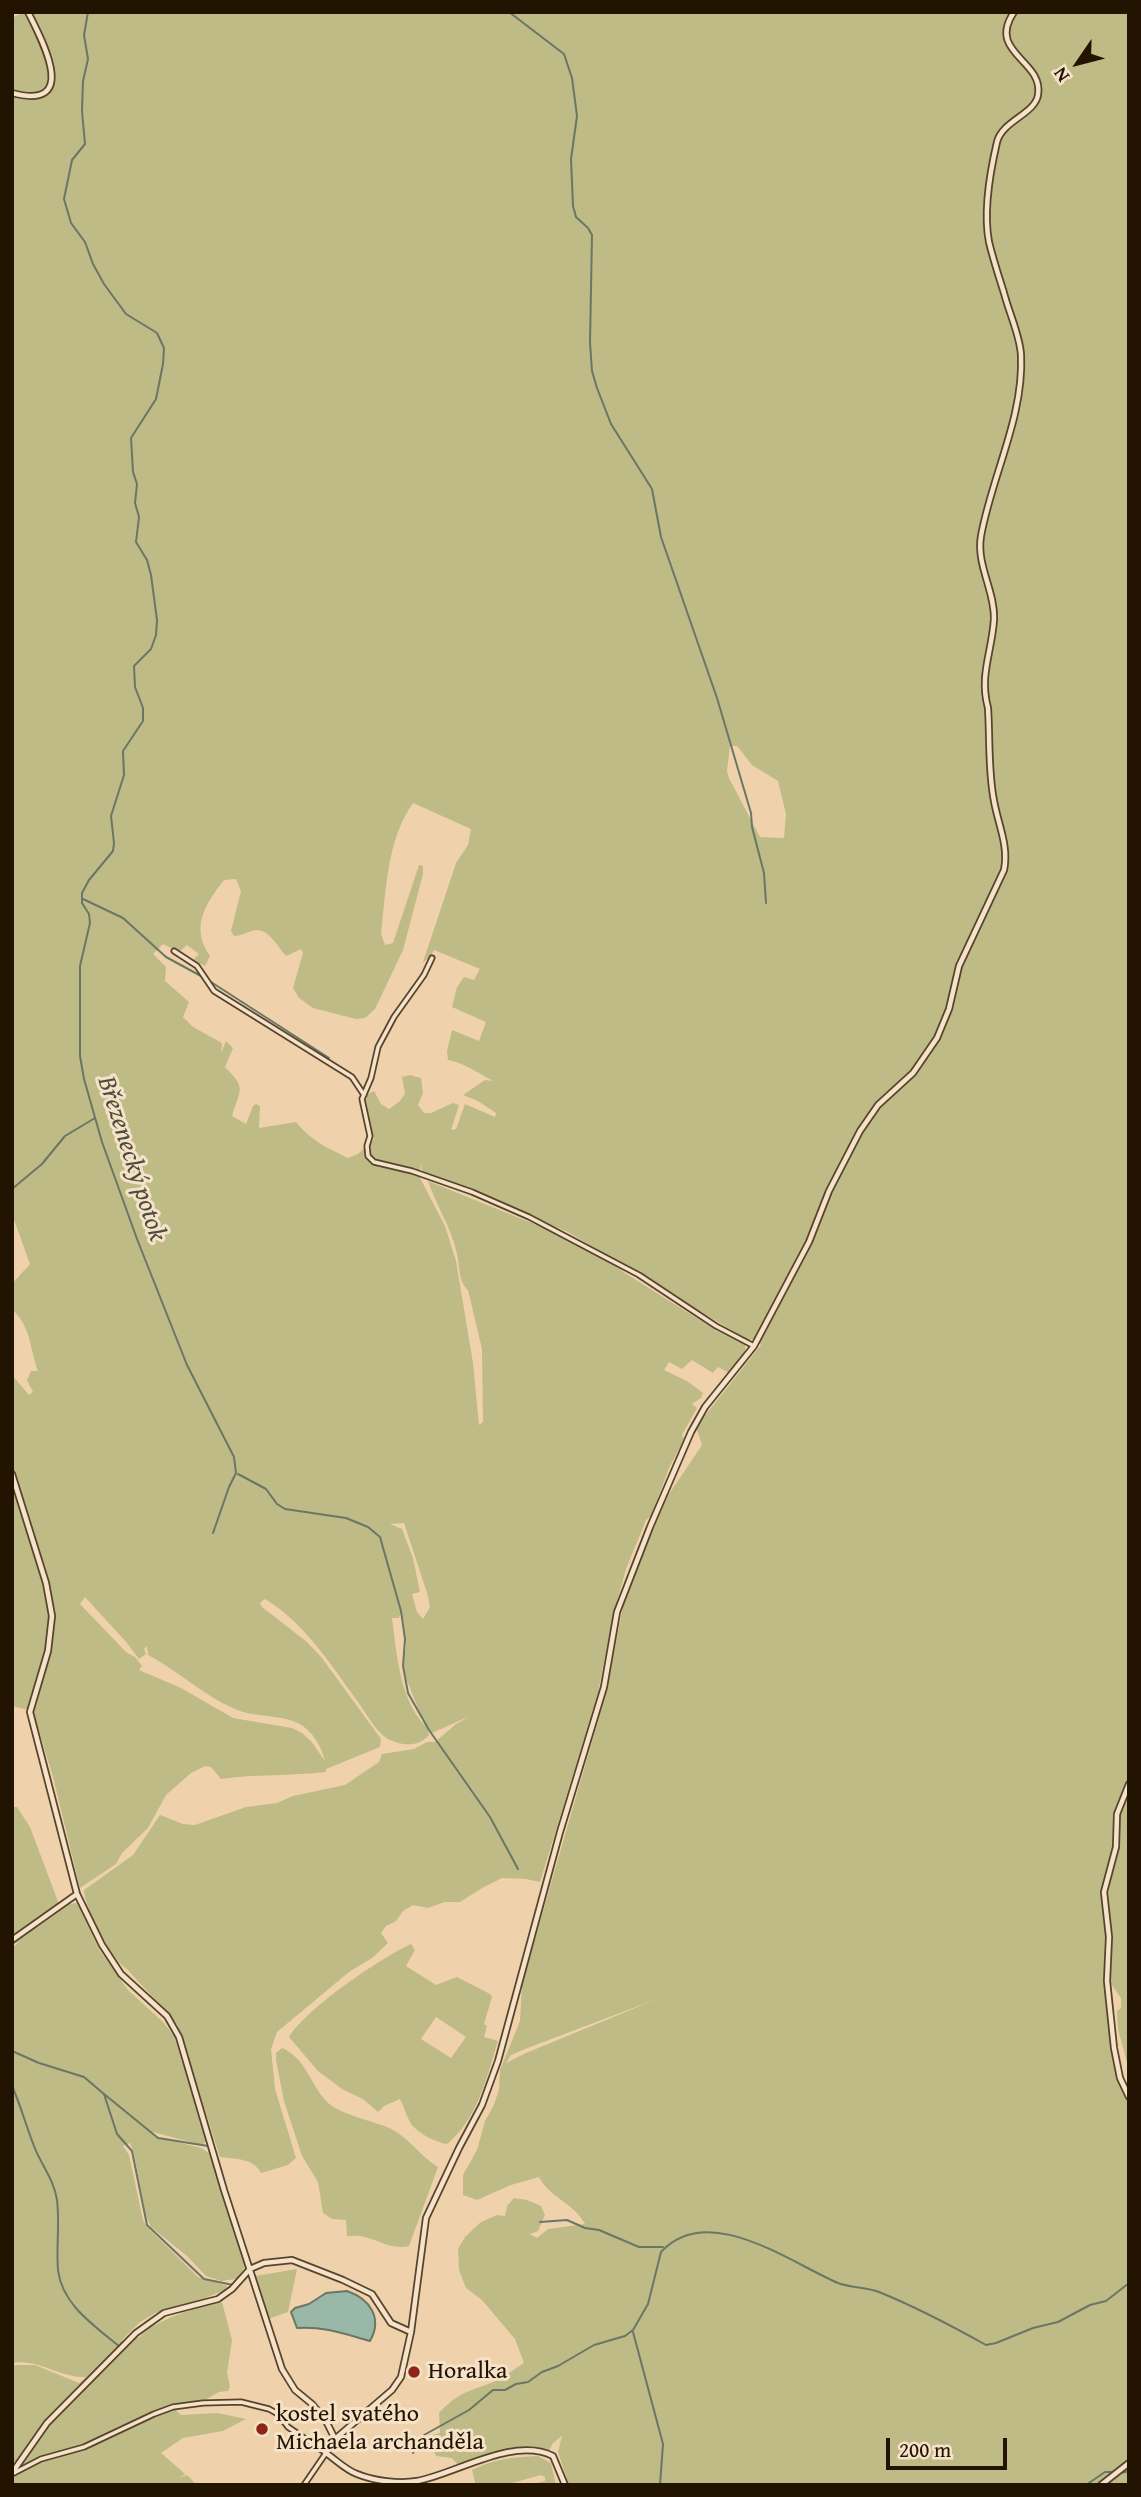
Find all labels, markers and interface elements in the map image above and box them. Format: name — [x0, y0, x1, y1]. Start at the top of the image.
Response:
north arrow — [1043, 28, 1113, 98]
text: N — [1046, 62, 1076, 88]
water label: Březenecký potok — [90, 1073, 172, 1245]
place label: Horalka — [428, 2358, 507, 2386]
marker: Horalka — [406, 2364, 422, 2380]
place label: kostel svatého Michaela archanděla — [276, 2401, 484, 2457]
marker: kostel svatého Michaela archanděla — [254, 2421, 270, 2437]
scale bar — [889, 2424, 1010, 2468]
text: 200 m — [899, 2434, 951, 2465]

